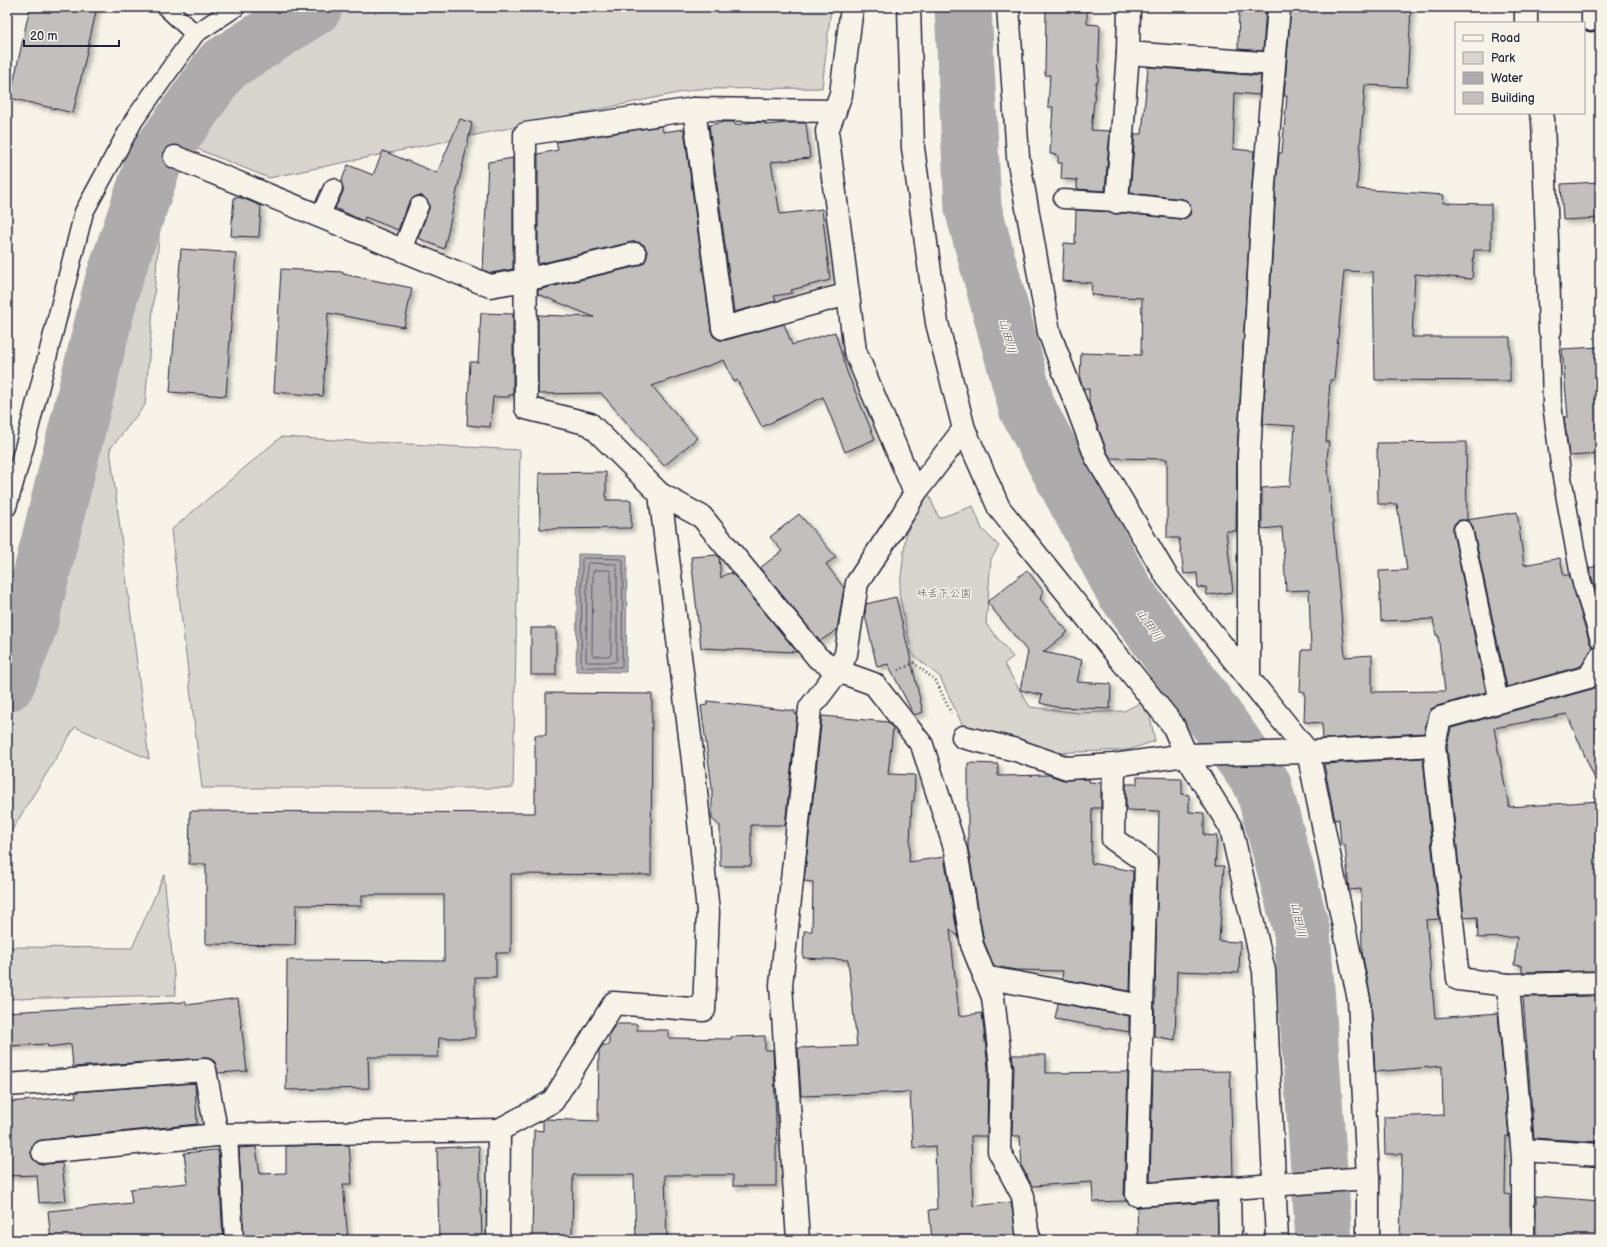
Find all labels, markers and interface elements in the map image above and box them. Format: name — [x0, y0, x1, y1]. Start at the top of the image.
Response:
scale bar — [24, 22, 119, 48]
legend — [1455, 22, 1585, 114]
text: 20 m — [30, 29, 57, 44]
text: Road — [1491, 31, 1520, 46]
text: Park — [1491, 51, 1515, 66]
text: Water — [1491, 71, 1523, 86]
text: Building — [1491, 91, 1535, 106]
water label: 山田川 — [995, 317, 1019, 355]
park label: 味舌下公園 — [917, 587, 972, 600]
water label: 山田川 — [1133, 606, 1165, 644]
water label: 山田川 — [1287, 901, 1309, 939]

